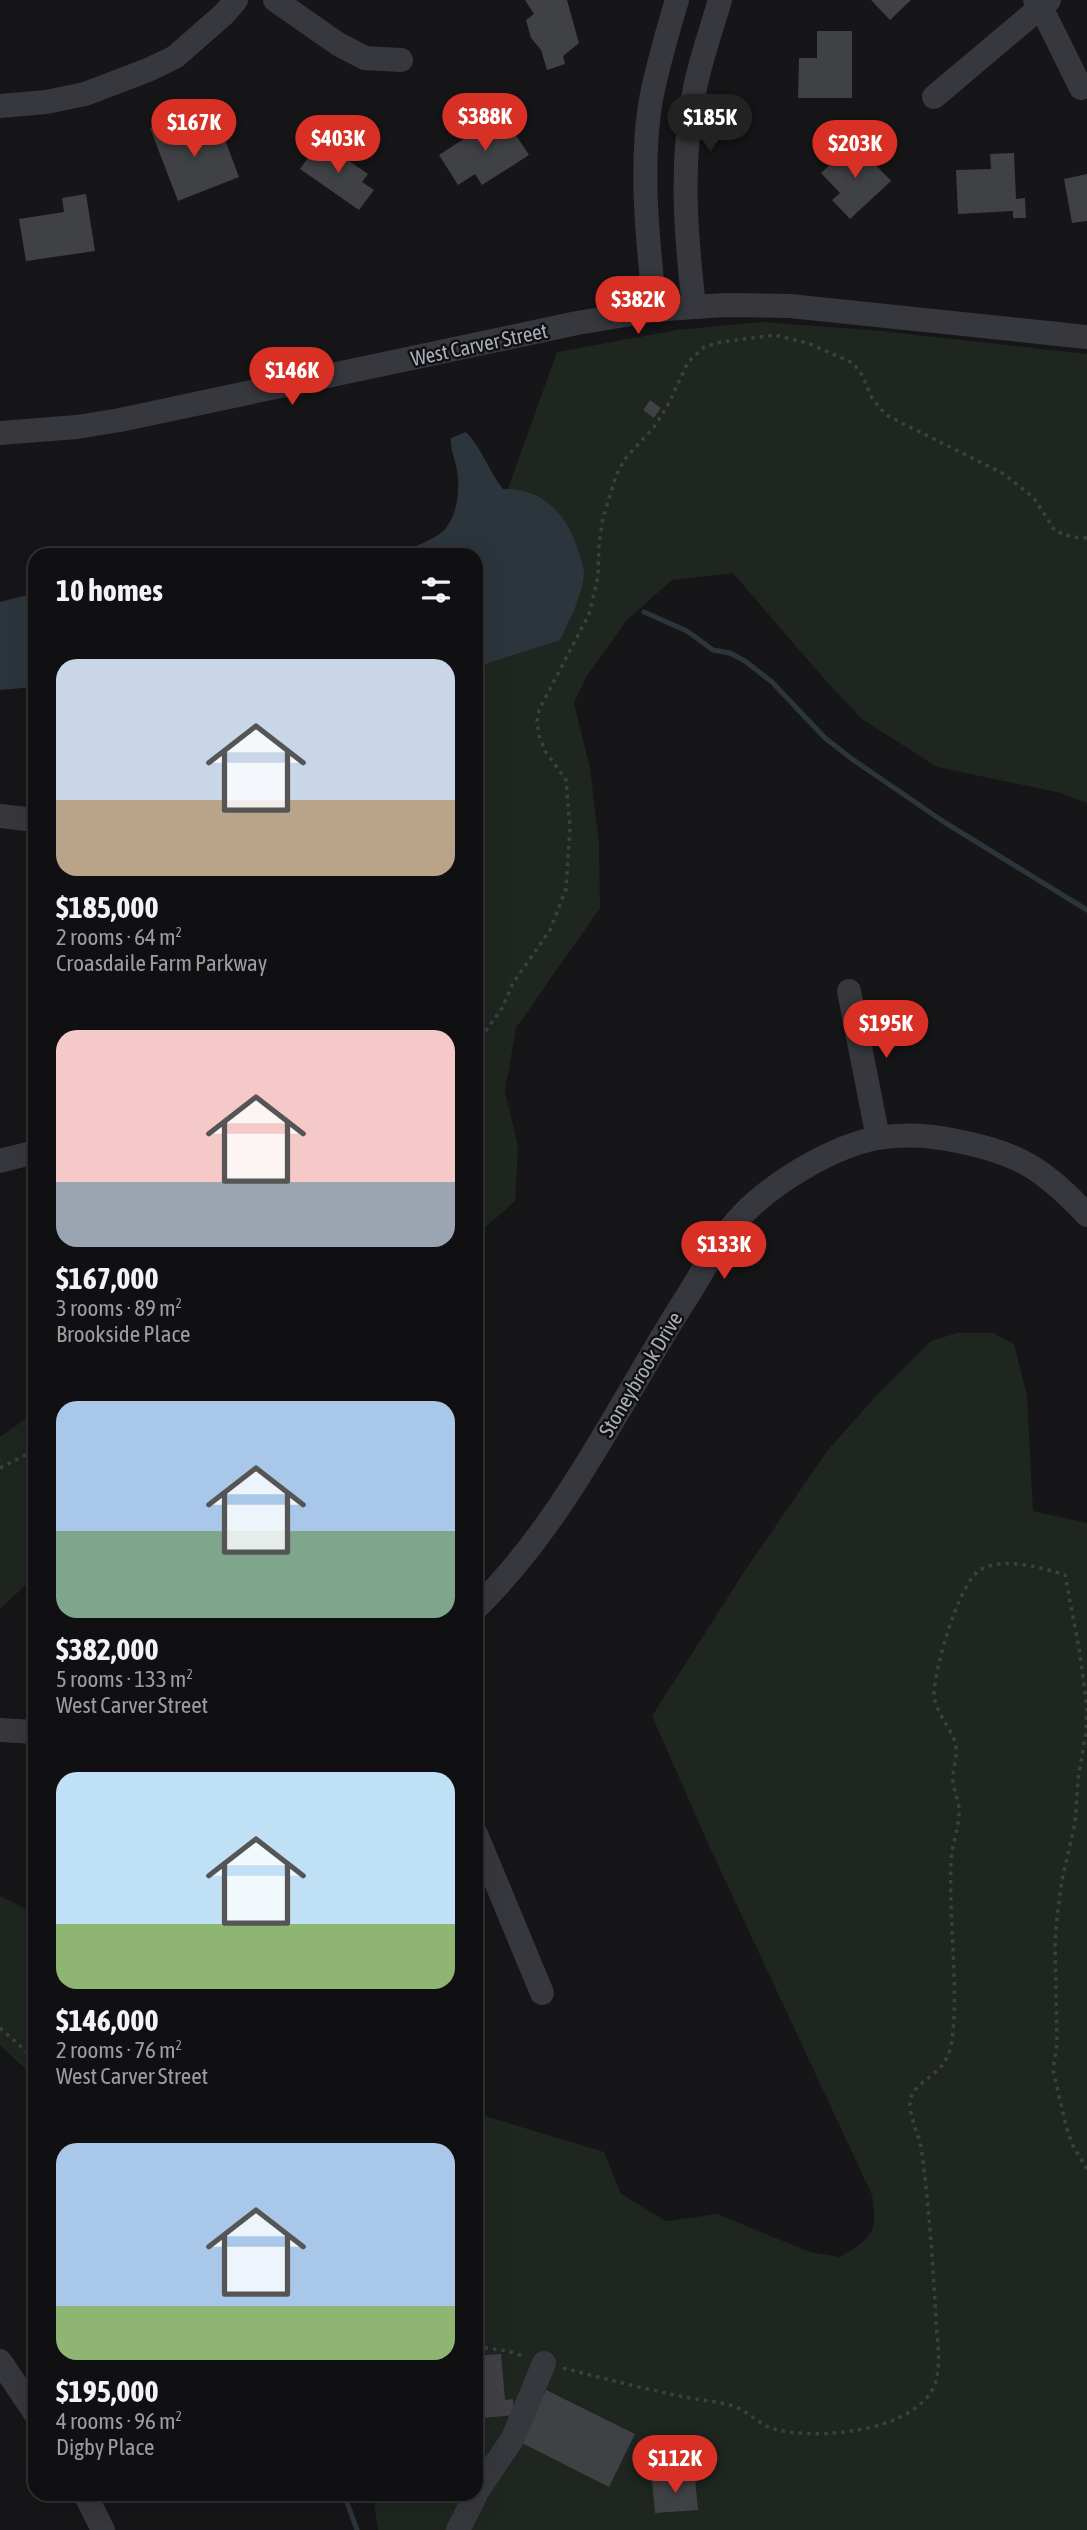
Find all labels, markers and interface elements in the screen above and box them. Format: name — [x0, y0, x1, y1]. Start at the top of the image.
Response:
pin: $388K — [436, 94, 534, 153]
pin: $185K — [661, 94, 759, 154]
pin: $167K — [145, 100, 243, 159]
text: $388K — [458, 103, 512, 129]
text: $185K — [683, 104, 737, 130]
text: $167K — [167, 109, 221, 135]
pin: $403K — [289, 116, 387, 175]
pin: $203K — [806, 120, 904, 180]
text: $403K — [311, 125, 365, 151]
text: $203K — [828, 130, 882, 156]
pin: $382K — [589, 276, 687, 336]
text: $382K — [611, 286, 665, 312]
street label: West Carver Street — [409, 318, 549, 370]
pin: $146K — [243, 348, 341, 407]
text: $146K — [265, 357, 319, 383]
icon: filters — [417, 571, 455, 609]
text: 10 homes — [56, 573, 163, 607]
icon: home — [193, 705, 319, 831]
text: $185,000 — [56, 890, 159, 924]
text: 2 rooms · 64 m² — [56, 924, 182, 950]
text: Croasdaile Farm Parkway — [56, 950, 267, 976]
pin: $195K — [837, 1000, 935, 1060]
text: $195K — [859, 1010, 913, 1036]
icon: home — [193, 1076, 319, 1202]
pin: $133K — [675, 1222, 773, 1281]
text: $133K — [697, 1231, 751, 1257]
text: $167,000 — [56, 1261, 159, 1295]
text: 3 rooms · 89 m² — [56, 1295, 182, 1321]
street label: Stoneybrook Drive — [593, 1307, 687, 1441]
text: Brookside Place — [56, 1321, 190, 1347]
icon: home — [193, 1447, 319, 1573]
text: $382,000 — [56, 1632, 159, 1666]
text: 5 rooms · 133 m² — [56, 1666, 193, 1692]
text: West Carver Street — [56, 1692, 208, 1718]
icon: home — [193, 1818, 319, 1944]
text: $146,000 — [56, 2003, 159, 2037]
text: 2 rooms · 76 m² — [56, 2037, 182, 2063]
text: West Carver Street — [56, 2063, 208, 2089]
icon: home — [193, 2189, 319, 2315]
text: $195,000 — [56, 2374, 159, 2408]
text: 4 rooms · 96 m² — [56, 2408, 182, 2434]
text: Digby Place — [56, 2434, 154, 2460]
pin: $112K — [626, 2436, 724, 2495]
text: $112K — [648, 2445, 702, 2471]

